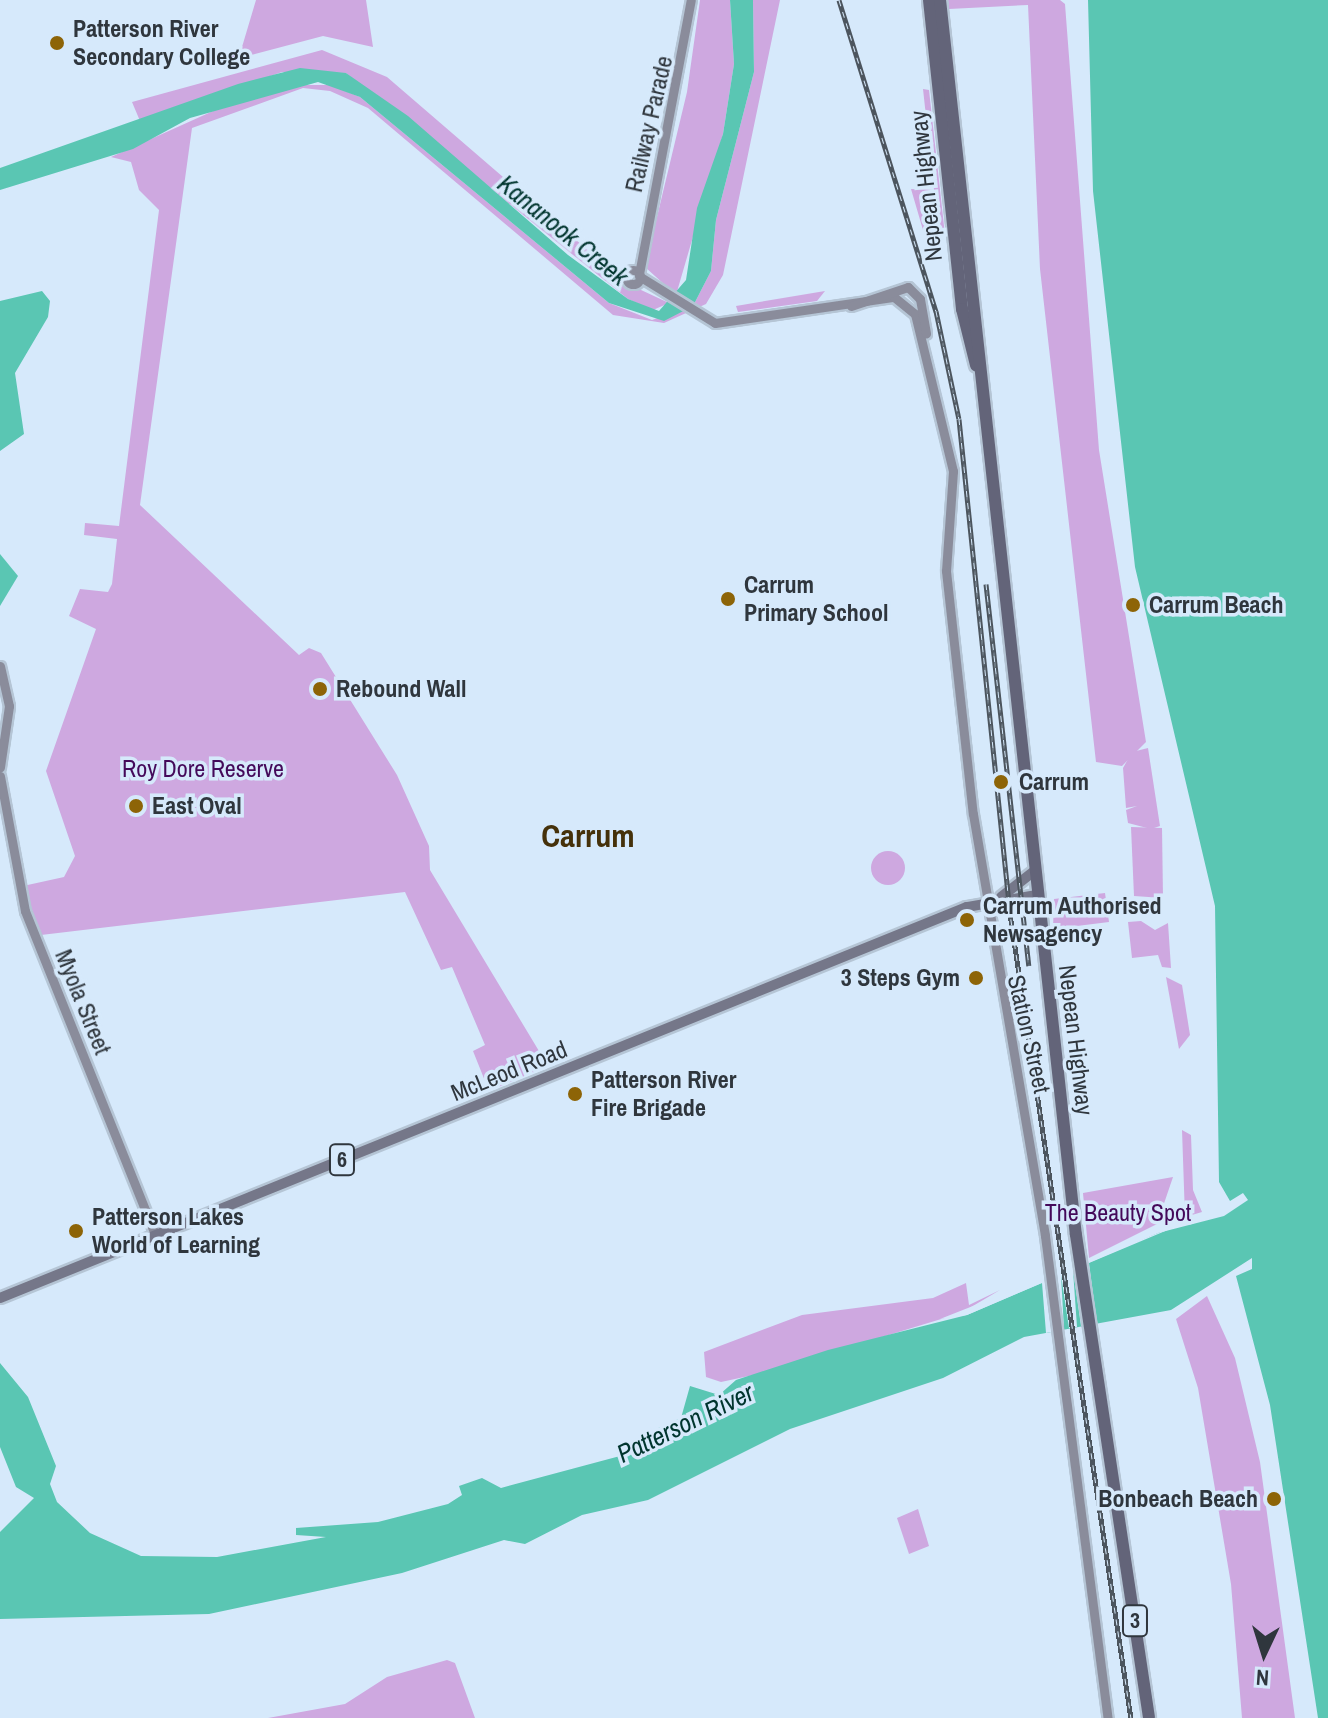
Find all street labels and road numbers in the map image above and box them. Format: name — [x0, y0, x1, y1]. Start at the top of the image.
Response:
street label: Railway Parade — [619, 53, 679, 195]
street label: Nepean Highway — [904, 109, 948, 263]
street label: Myola Street — [49, 945, 117, 1059]
street label: Nepean Highway — [1053, 963, 1099, 1117]
street label: Station Street — [1001, 972, 1057, 1096]
street label: McLeod Road — [447, 1035, 571, 1107]
road number: 6 — [328, 1142, 356, 1178]
road number: 3 — [1121, 1603, 1149, 1639]

